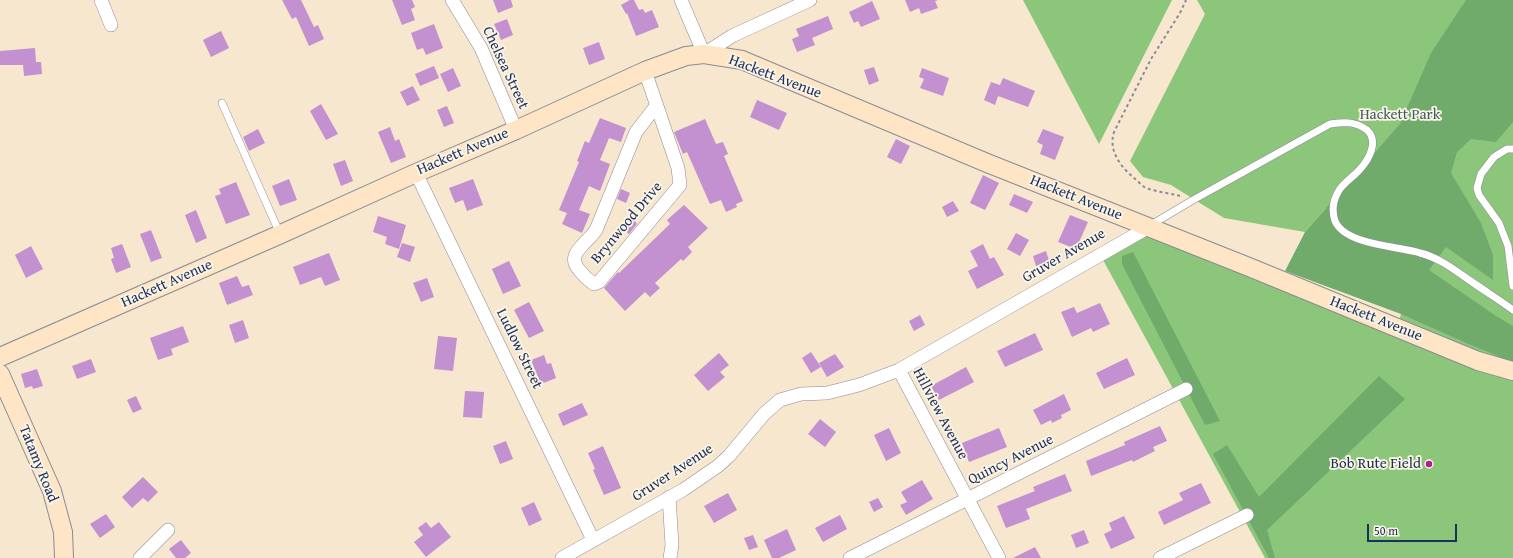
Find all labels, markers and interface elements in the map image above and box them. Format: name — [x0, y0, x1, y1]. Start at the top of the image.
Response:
street label: Chelsea Street — [478, 24, 532, 112]
street label: Hackett Avenue — [726, 51, 824, 103]
park label: Hackett Park — [1360, 106, 1440, 124]
street label: Hackett Avenue — [414, 125, 512, 179]
street label: Hackett Avenue — [1027, 171, 1125, 225]
street label: Brynwood Drive — [588, 178, 666, 268]
street label: Gruver Avenue — [1019, 225, 1109, 287]
street label: Hackett Avenue — [119, 256, 215, 312]
street label: Hackett Avenue — [1327, 292, 1425, 346]
street label: Ludlow Street — [492, 306, 546, 392]
street label: Hillview Avenue — [908, 365, 972, 463]
street label: Tatamy Road — [14, 423, 62, 505]
street label: Quincy Avenue — [965, 431, 1057, 489]
street label: Gruver Avenue — [629, 440, 717, 506]
place label: Bob Rute Field — [1331, 455, 1421, 473]
marker: Bob Rute Field — [1424, 459, 1434, 469]
scale bar — [1369, 516, 1459, 542]
text: 50 m — [1374, 522, 1398, 539]

